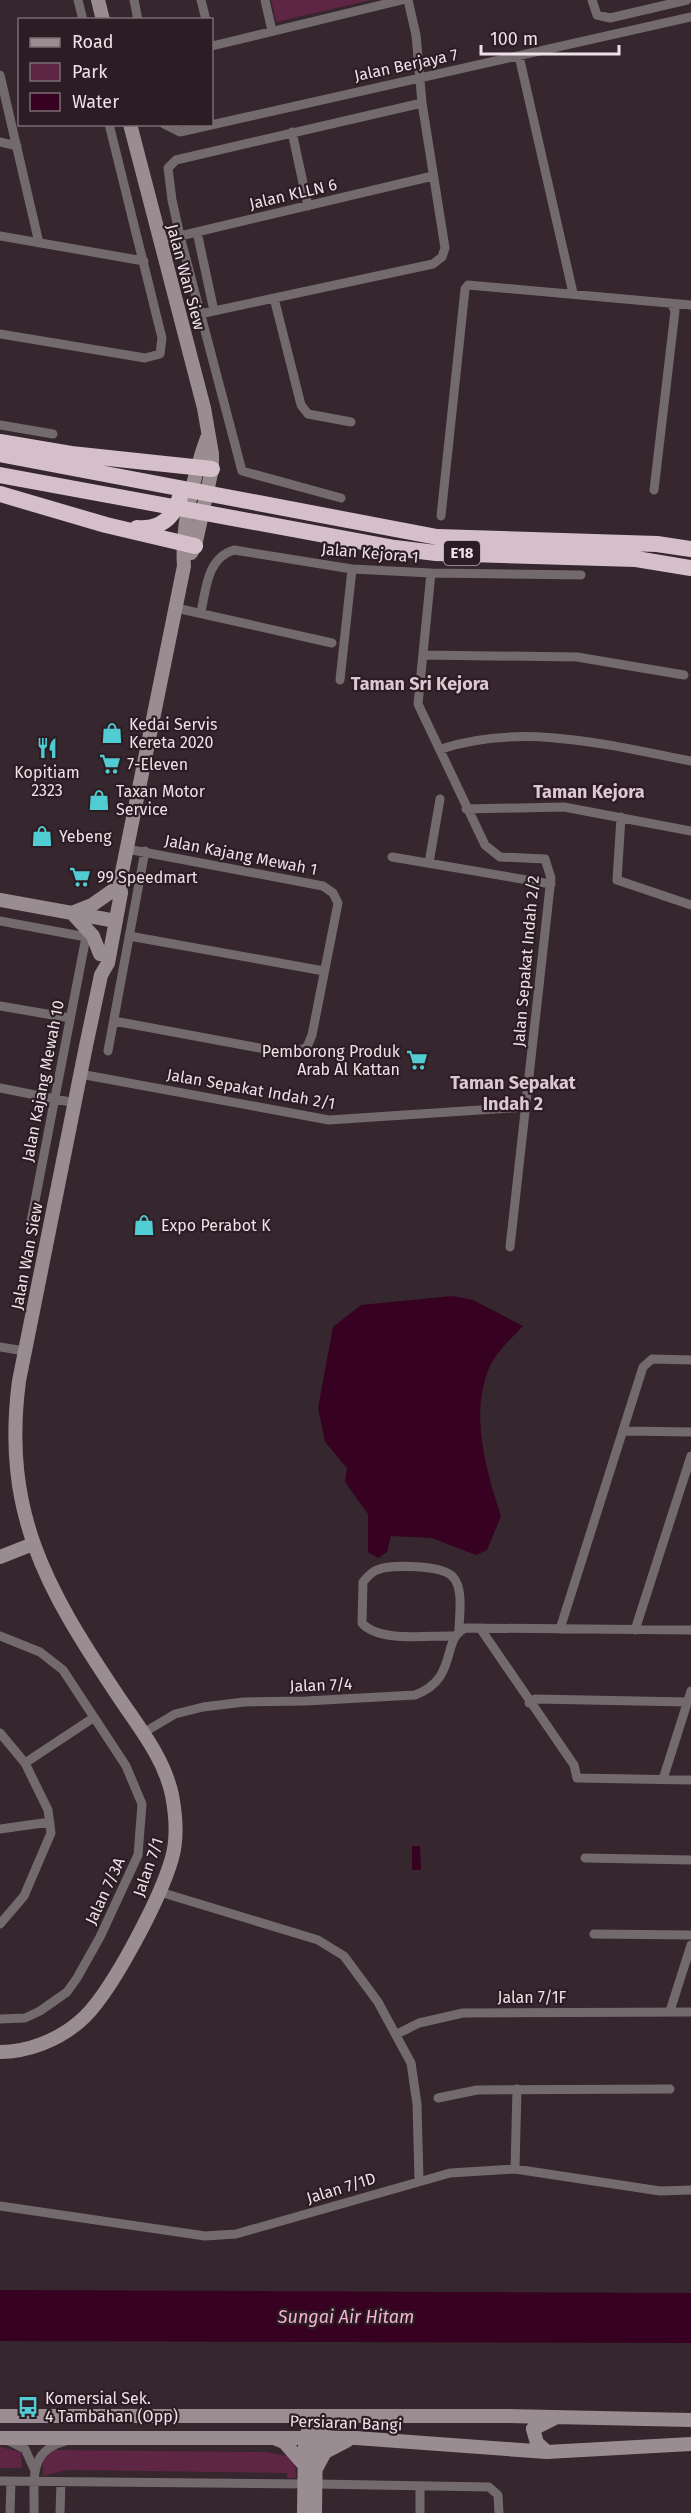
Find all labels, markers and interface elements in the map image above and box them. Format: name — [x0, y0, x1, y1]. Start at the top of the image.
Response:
legend — [18, 18, 213, 126]
scale bar — [481, 18, 619, 56]
text: 100 m — [490, 28, 538, 50]
text: Road — [72, 31, 114, 53]
street label: Jalan Berjaya 7 — [352, 45, 460, 85]
text: Park — [72, 61, 108, 83]
text: Water — [72, 91, 119, 113]
street label: Jalan KLLN 6 — [247, 175, 339, 213]
street label: Jalan Wan Siew — [163, 222, 209, 333]
street label: Jalan Kejora 1 — [321, 539, 419, 567]
road number: E18 — [444, 541, 480, 565]
district label: Taman Sri Kejora — [351, 673, 489, 695]
place label: Kedai Servis Kereta 2020 — [129, 715, 217, 752]
shop icon: Kedai Servis Kereta 2020 — [100, 721, 124, 745]
restaurant icon: Kopitiam 2323 — [35, 736, 59, 760]
supermarket icon: 7-Eleven — [98, 752, 122, 776]
place label: 7-Eleven — [127, 755, 188, 774]
place label: Kopitiam 2323 — [14, 763, 80, 800]
district label: Taman Kejora — [533, 781, 645, 803]
place label: Taxan Motor Service — [116, 782, 206, 819]
shop icon: Taxan Motor Service — [87, 788, 111, 812]
shop icon: Yebeng — [30, 824, 54, 848]
place label: Yebeng — [59, 827, 112, 846]
street label: Jalan Kajang Mewah 1 — [163, 831, 319, 879]
supermarket icon: 99 Speedmart — [68, 865, 92, 889]
place label: 99 Speedmart — [97, 868, 198, 887]
street label: Jalan Sepakat Indah 2/2 — [509, 874, 543, 1048]
street label: Jalan Kajang Mewah 10 — [18, 999, 68, 1163]
place label: Pemborong Produk Arab Al Kattan — [262, 1042, 401, 1079]
supermarket icon: Pemborong Produk Arab Al Kattan — [405, 1048, 429, 1072]
street label: Jalan Sepakat Indah 2/1 — [165, 1065, 337, 1113]
district label: Taman Sepakat Indah 2 — [450, 1072, 577, 1115]
street label: Jalan Wan Siew — [7, 1200, 47, 1311]
shop icon: Expo Perabot K — [132, 1213, 156, 1237]
place label: Expo Perabot K — [161, 1216, 271, 1235]
street label: Jalan 7/4 — [289, 1674, 353, 1696]
street label: Jalan 7/1 — [129, 1835, 167, 1899]
street label: Jalan 7/3A — [81, 1854, 129, 1928]
street label: Jalan 7/1F — [498, 1988, 567, 2007]
street label: Jalan 7/1D — [304, 2168, 378, 2208]
water label: Sungai Air Hitam — [277, 2306, 414, 2328]
place label: Komersial Sek. 4 Tambahan (Opp) — [45, 2389, 178, 2426]
bus stop icon: Komersial Sek. 4 Tambahan (Opp) — [16, 2395, 40, 2419]
street label: Persiaran Bangi — [289, 2412, 403, 2434]

